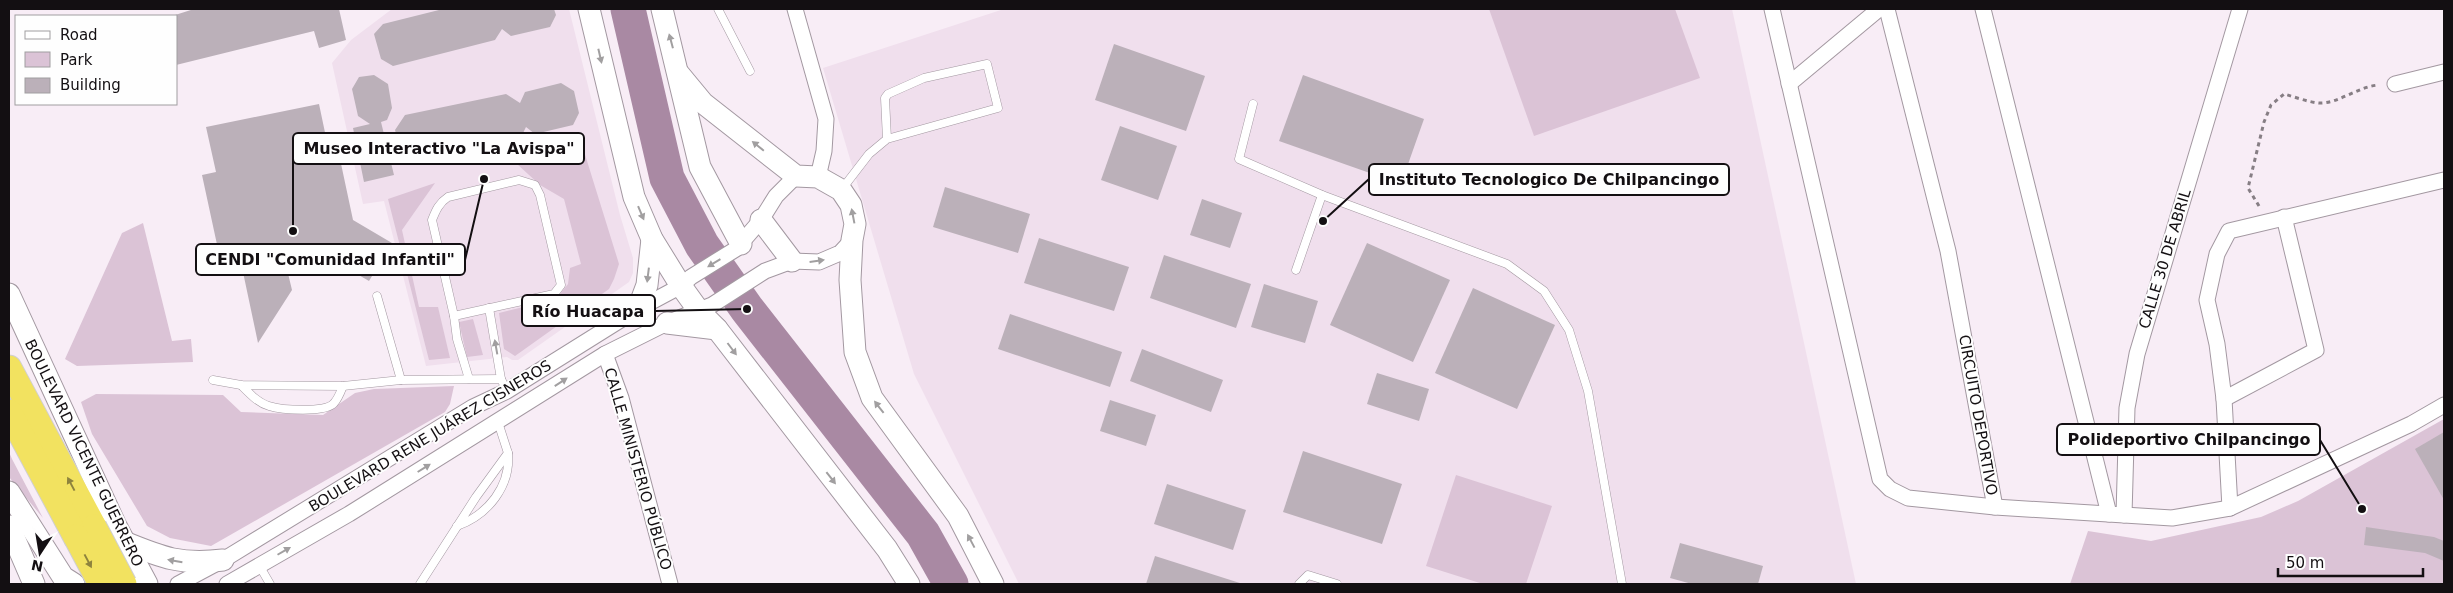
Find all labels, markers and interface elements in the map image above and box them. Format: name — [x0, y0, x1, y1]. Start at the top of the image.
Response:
legend — [15, 15, 178, 105]
text: Road — [60, 26, 98, 44]
one-way arrow — [667, 34, 675, 49]
one-way arrow — [596, 49, 604, 64]
text: Park — [60, 51, 93, 69]
text: Building — [60, 76, 121, 94]
callout: Museo Interactivo "La Avispa" — [293, 133, 584, 164]
text: Museo Interactivo "La Avispa" — [303, 139, 575, 158]
one-way arrow — [752, 140, 765, 151]
callout: Instituto Tecnologico De Chilpancingo — [1369, 164, 1729, 195]
text: Instituto Tecnologico De Chilpancingo — [1379, 170, 1719, 189]
street label: CALLE 30 DE ABRIL — [2135, 186, 2195, 331]
one-way arrow — [637, 206, 645, 221]
one-way arrow — [849, 208, 857, 224]
callout: CENDI "Comunidad Infantil" — [196, 244, 465, 275]
text: CENDI "Comunidad Infantil" — [205, 250, 455, 269]
one-way arrow — [810, 256, 826, 264]
one-way arrow — [707, 259, 720, 268]
one-way arrow — [644, 267, 652, 283]
callout: Río Huacapa — [522, 295, 655, 326]
text: Río Huacapa — [532, 302, 644, 321]
street label: CIRCUITO DEPORTIVO — [1955, 333, 2001, 497]
street label: BOULEVARD VICENTE GUERRERO — [21, 336, 147, 570]
one-way arrow — [491, 339, 499, 355]
one-way arrow — [727, 342, 737, 356]
street label: BOULEVARD RENE JUÁREZ CISNEROS — [305, 355, 555, 516]
street label: CALLE MINISTERIO PÚBLICO — [600, 365, 677, 572]
one-way arrow — [555, 377, 568, 386]
one-way arrow — [873, 401, 884, 414]
callout: Polideportivo Chilpancingo — [2057, 424, 2320, 455]
text: Polideportivo Chilpancingo — [2068, 430, 2311, 449]
one-way arrow — [417, 464, 430, 473]
one-way arrow — [826, 471, 837, 484]
one-way arrow — [67, 477, 75, 491]
north arrow — [15, 528, 65, 578]
one-way arrow — [967, 533, 975, 548]
scale bar — [2278, 546, 2423, 578]
one-way arrow — [278, 547, 291, 556]
one-way arrow — [84, 554, 93, 567]
text: 50 m — [2286, 554, 2324, 572]
one-way arrow — [167, 556, 183, 564]

